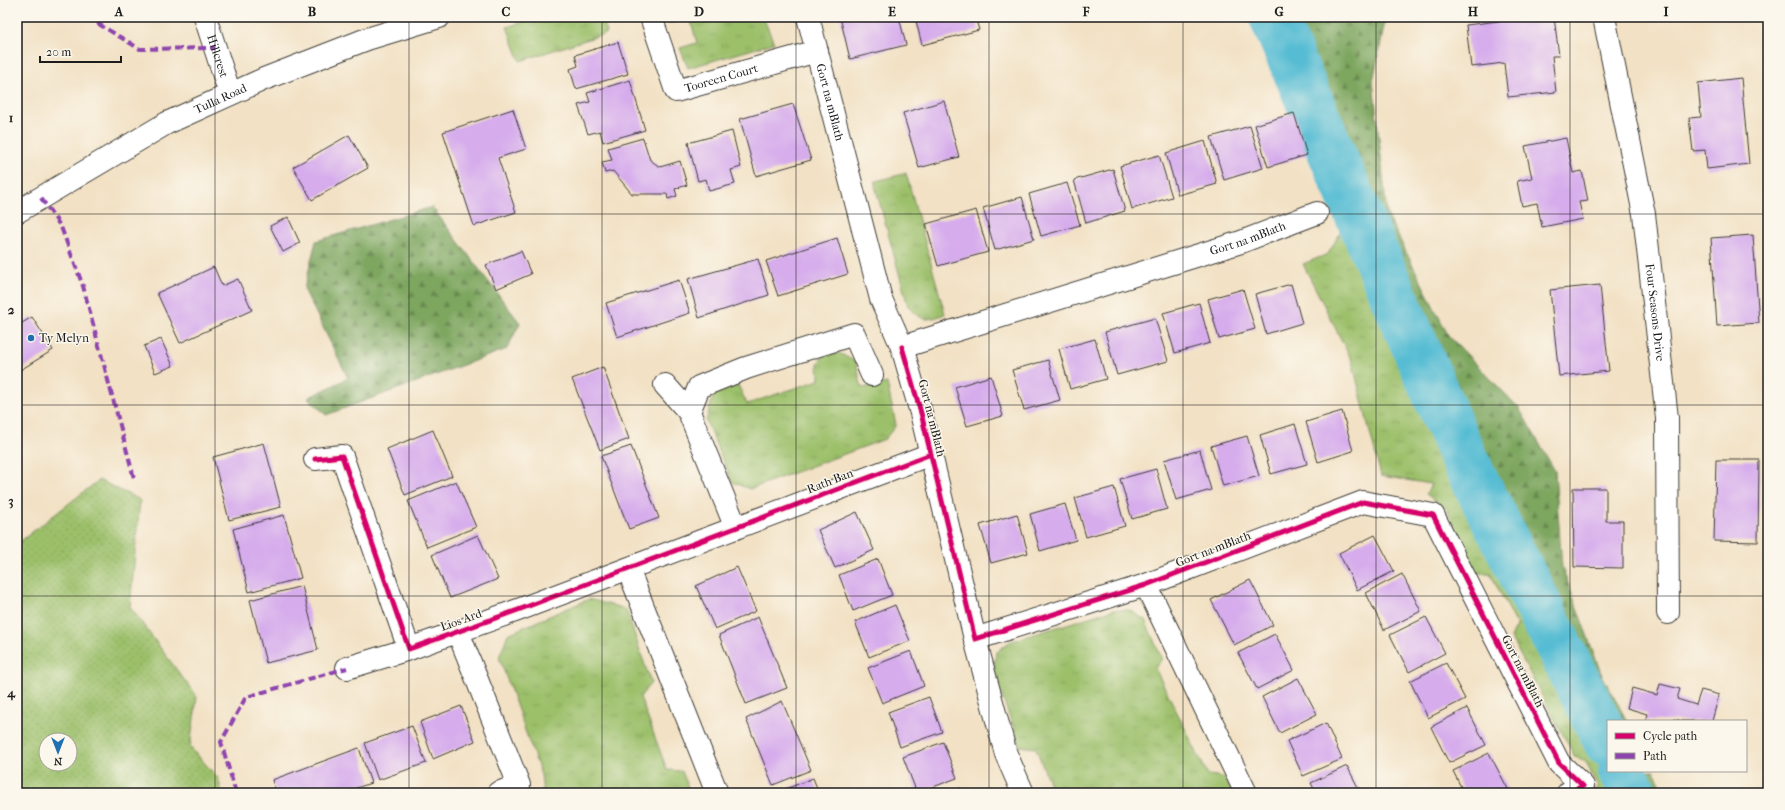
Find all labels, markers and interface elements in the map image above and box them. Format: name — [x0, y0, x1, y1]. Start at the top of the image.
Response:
text: A — [114, 4, 124, 19]
text: B — [308, 4, 317, 19]
text: C — [502, 4, 511, 19]
text: D — [694, 4, 704, 19]
text: E — [888, 4, 896, 19]
text: F — [1082, 4, 1090, 19]
text: G — [1274, 4, 1284, 19]
text: H — [1468, 4, 1479, 19]
text: I — [1663, 4, 1669, 19]
street label: Hillcrest — [204, 33, 231, 80]
scale bar — [40, 38, 121, 64]
text: 20 m — [46, 45, 71, 59]
street label: Tooreen Court — [683, 61, 760, 95]
street label: Gort na mBlath — [813, 62, 847, 143]
street label: Tulla Road — [192, 81, 249, 117]
text: 1 — [9, 110, 14, 125]
street label: Gort na mBlath — [1208, 219, 1288, 258]
street label: Four Seasons Drive — [1643, 263, 1668, 362]
text: 2 — [8, 302, 15, 317]
place label: Ty Melyn — [39, 331, 89, 345]
marker: Ty Melyn — [26, 333, 36, 343]
street label: Gort na mBlath — [916, 378, 948, 458]
street label: Rath Ban — [805, 466, 855, 496]
text: 3 — [8, 493, 14, 509]
street label: Gort na mBlath — [1173, 528, 1253, 570]
street label: Lios Ard — [438, 606, 484, 634]
street label: Gort na mBlath — [1499, 632, 1547, 710]
text: 4 — [6, 685, 16, 701]
legend — [1607, 720, 1747, 772]
text: Cycle path — [1643, 729, 1698, 743]
north arrow — [38, 732, 78, 772]
text: Path — [1643, 749, 1667, 763]
text: N — [53, 755, 62, 768]

